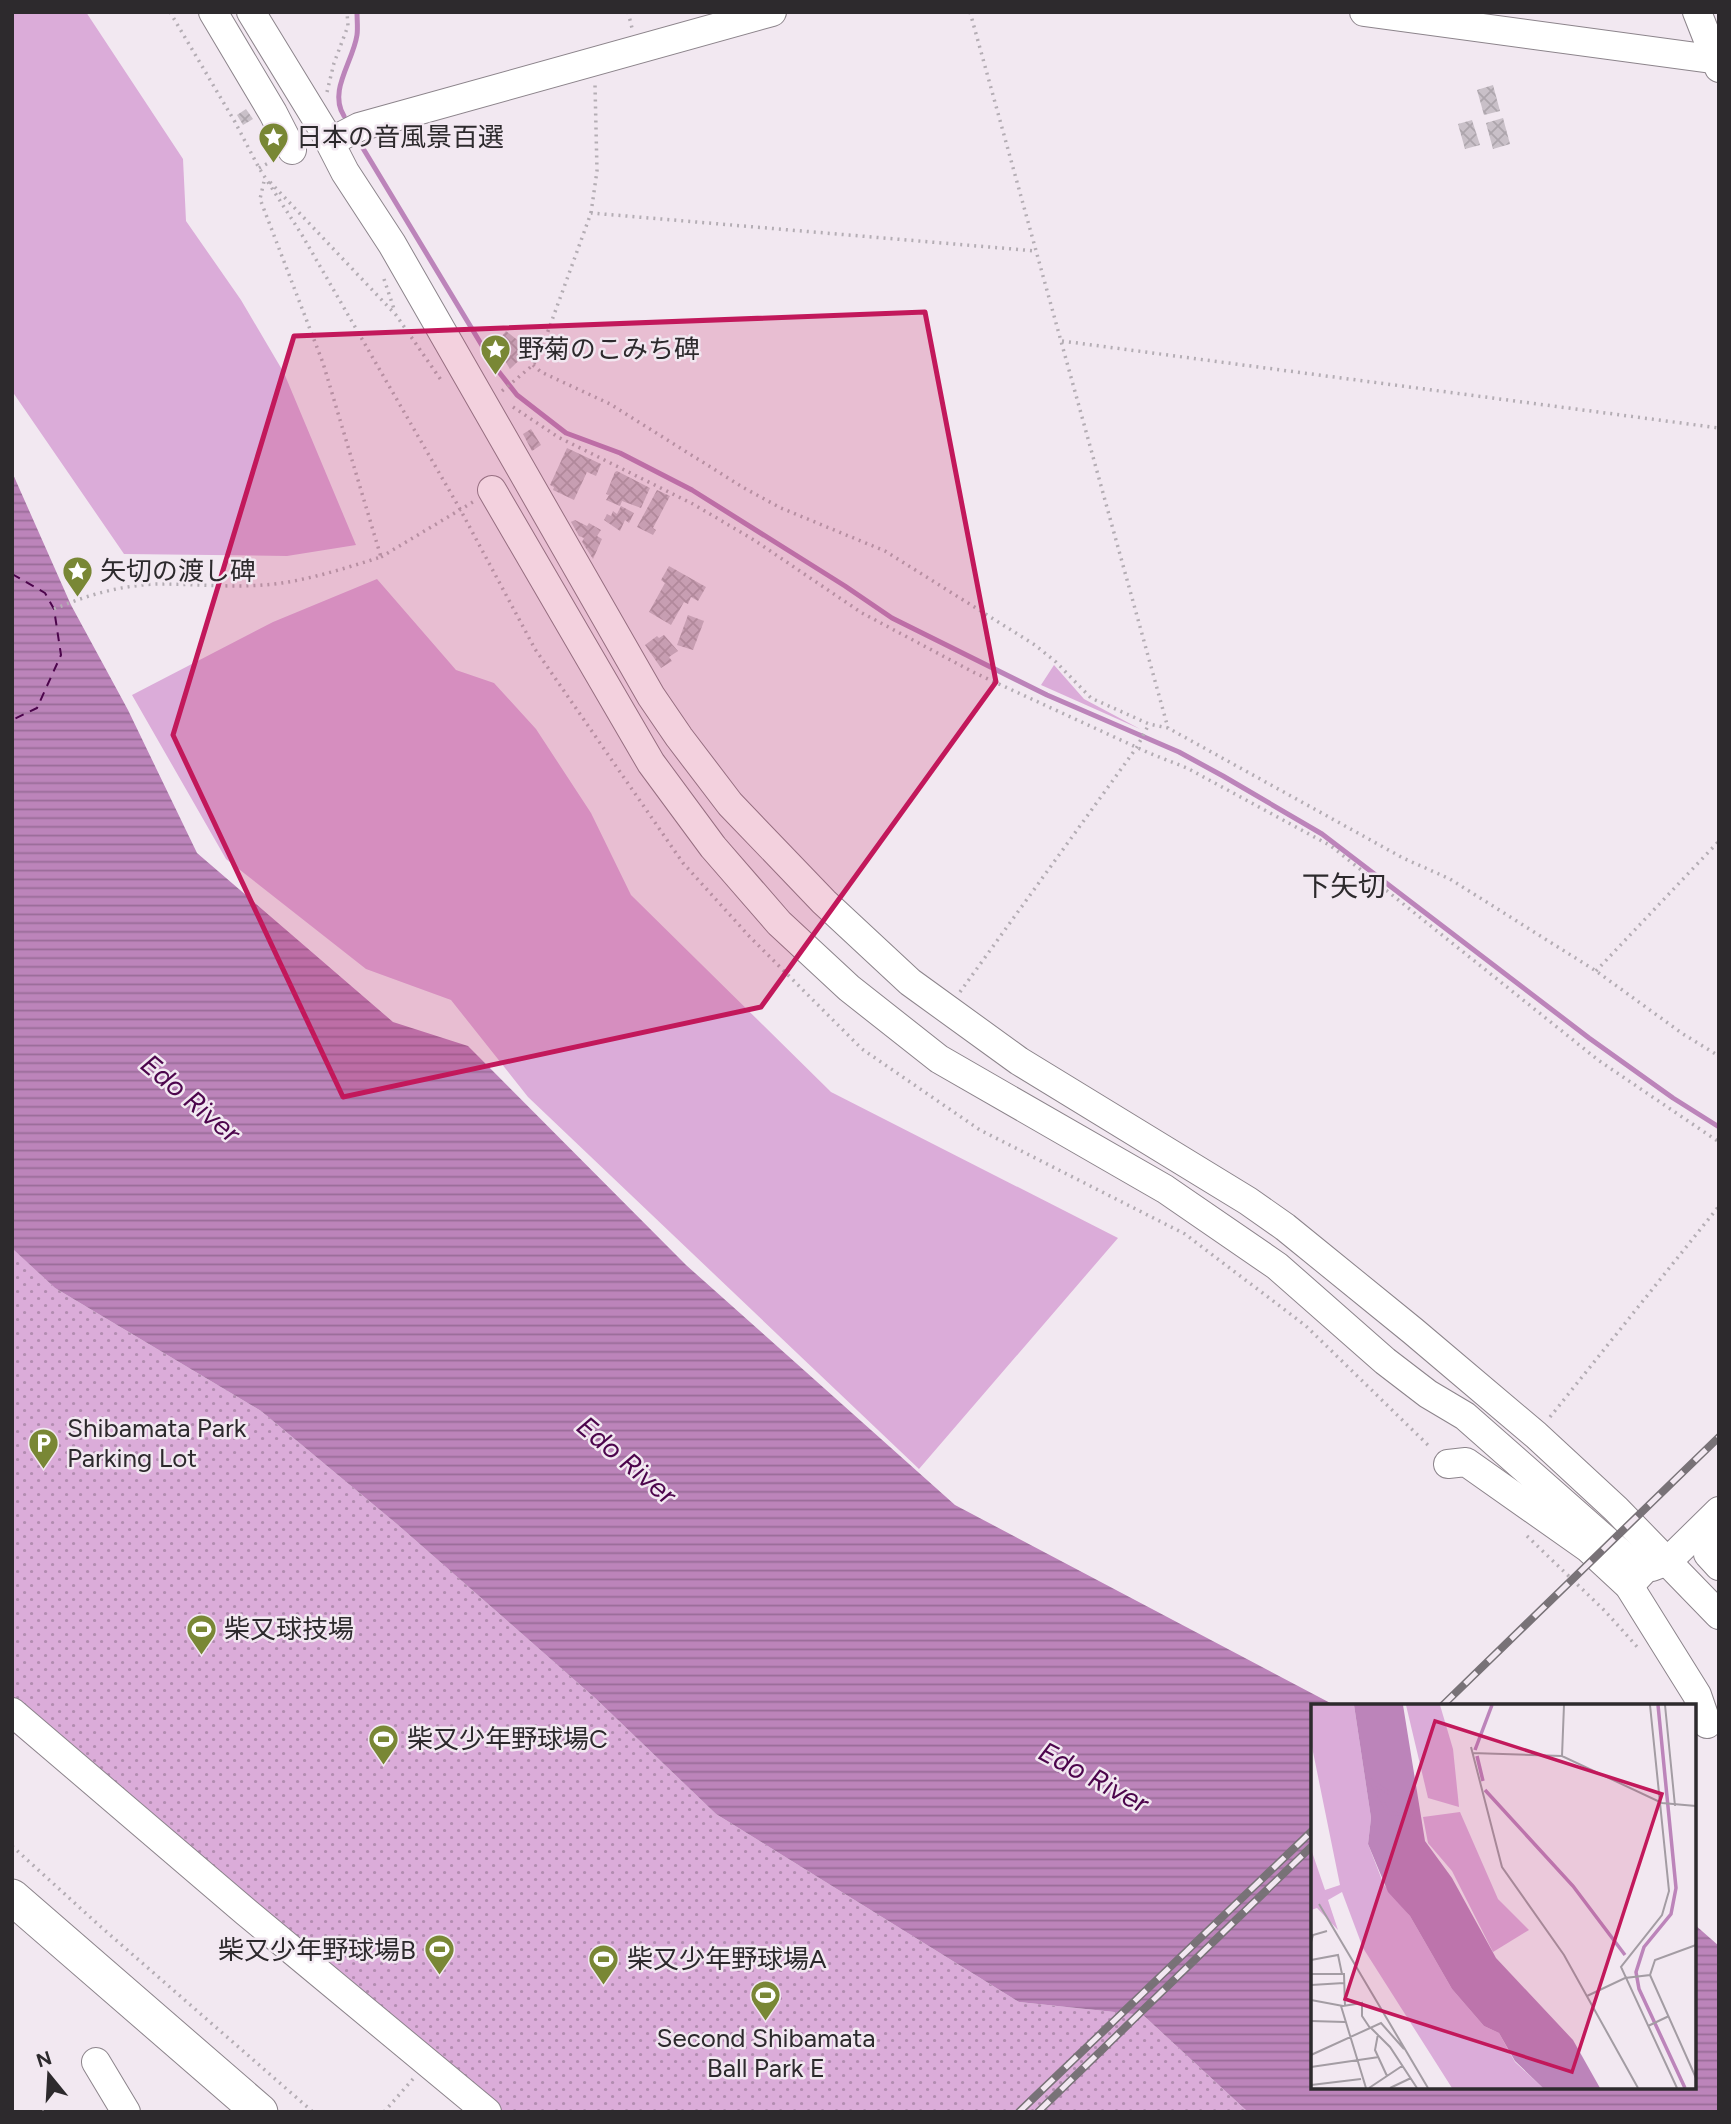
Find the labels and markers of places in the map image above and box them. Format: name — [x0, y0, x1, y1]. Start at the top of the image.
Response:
place icon: 日本の音風景百選 — [256, 120, 290, 164]
place label: 日本の音風景百選 — [296, 121, 504, 153]
place icon: 野菊のこみち碑 — [478, 332, 512, 376]
place label: 野菊のこみち碑 — [518, 333, 700, 365]
place icon: 矢切の渡し碑 — [60, 554, 94, 598]
place label: 矢切の渡し碑 — [100, 555, 256, 587]
place label: Shibamata Park Parking Lot — [67, 1412, 247, 1474]
parking icon: Shibamata Park Parking Lot — [27, 1426, 61, 1470]
sports icon: 柴又球技場 — [184, 1612, 218, 1656]
place label: 柴又球技場 — [224, 1613, 354, 1645]
sports icon: 柴又少年野球場C — [367, 1722, 401, 1766]
place label: 柴又少年野球場C — [407, 1723, 608, 1755]
sports icon: 柴又少年野球場B — [422, 1933, 456, 1977]
place label: 柴又少年野球場B — [218, 1934, 416, 1966]
sports icon: 柴又少年野球場A — [587, 1942, 621, 1986]
place label: 柴又少年野球場A — [627, 1943, 827, 1975]
sports icon: Second Shibamata Ball Park E — [749, 1978, 783, 2022]
place label: Second Shibamata Ball Park E — [657, 2022, 875, 2084]

